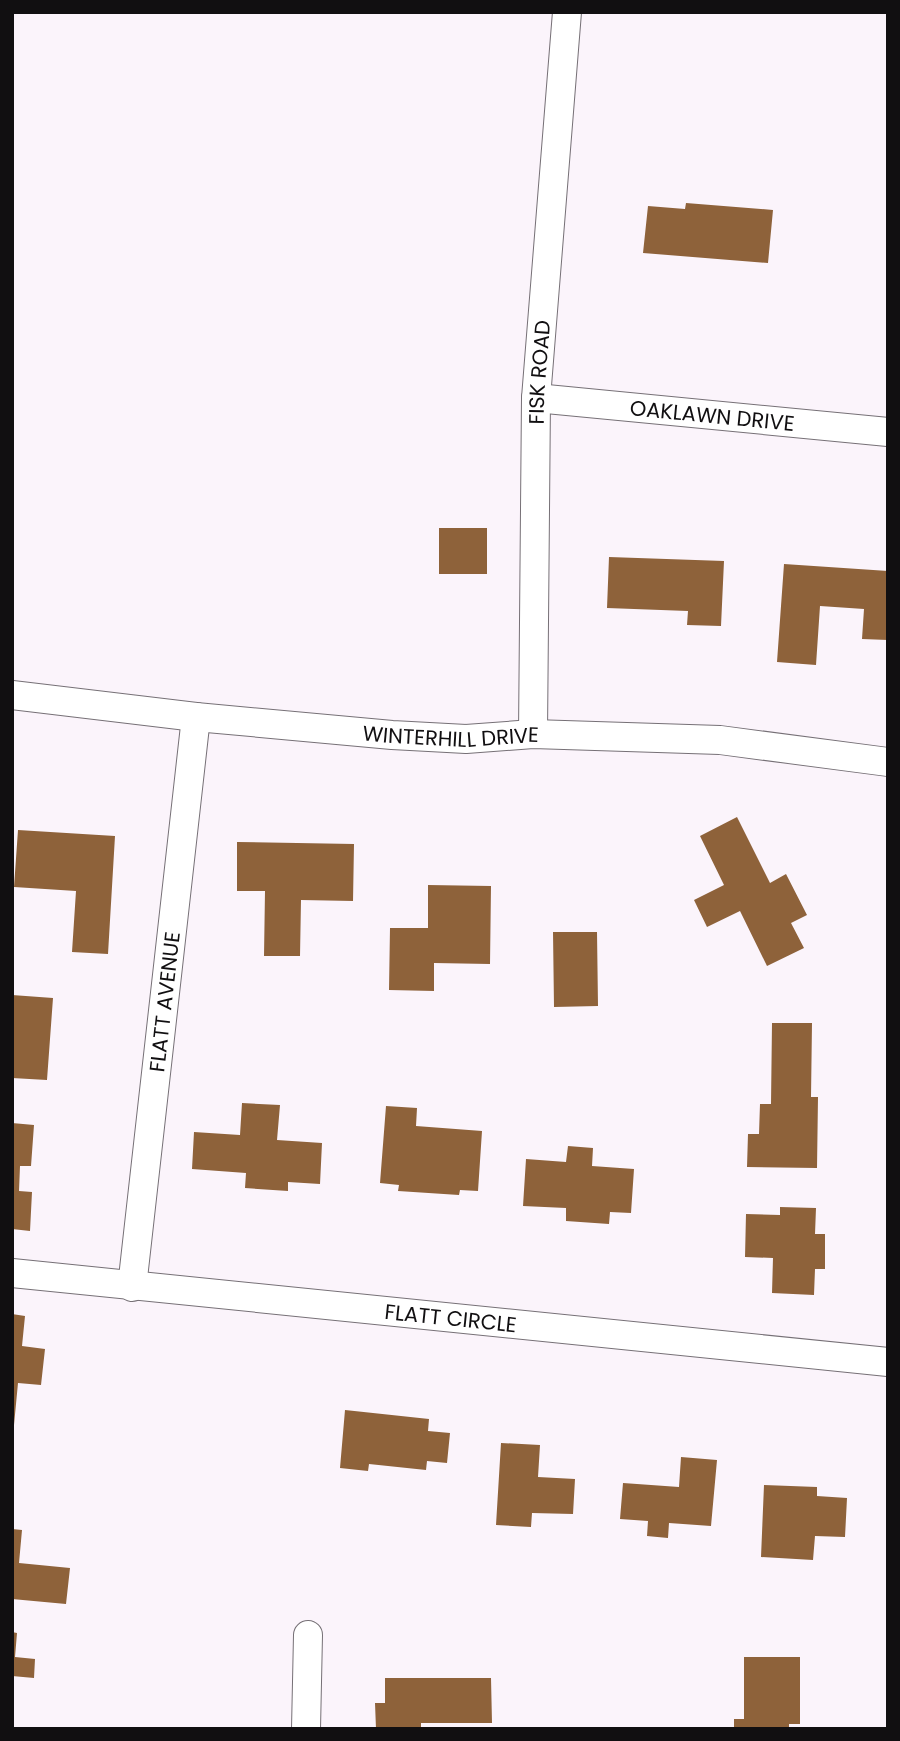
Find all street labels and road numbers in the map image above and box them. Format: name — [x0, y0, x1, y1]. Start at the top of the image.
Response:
street label: FISK ROAD — [521, 319, 557, 424]
street label: OAKLAWN DRIVE — [629, 393, 796, 437]
street label: WINTERHILL DRIVE — [361, 718, 539, 754]
street label: FLATT AVENUE — [142, 930, 186, 1074]
street label: FLATT CIRCLE — [383, 1296, 518, 1339]

